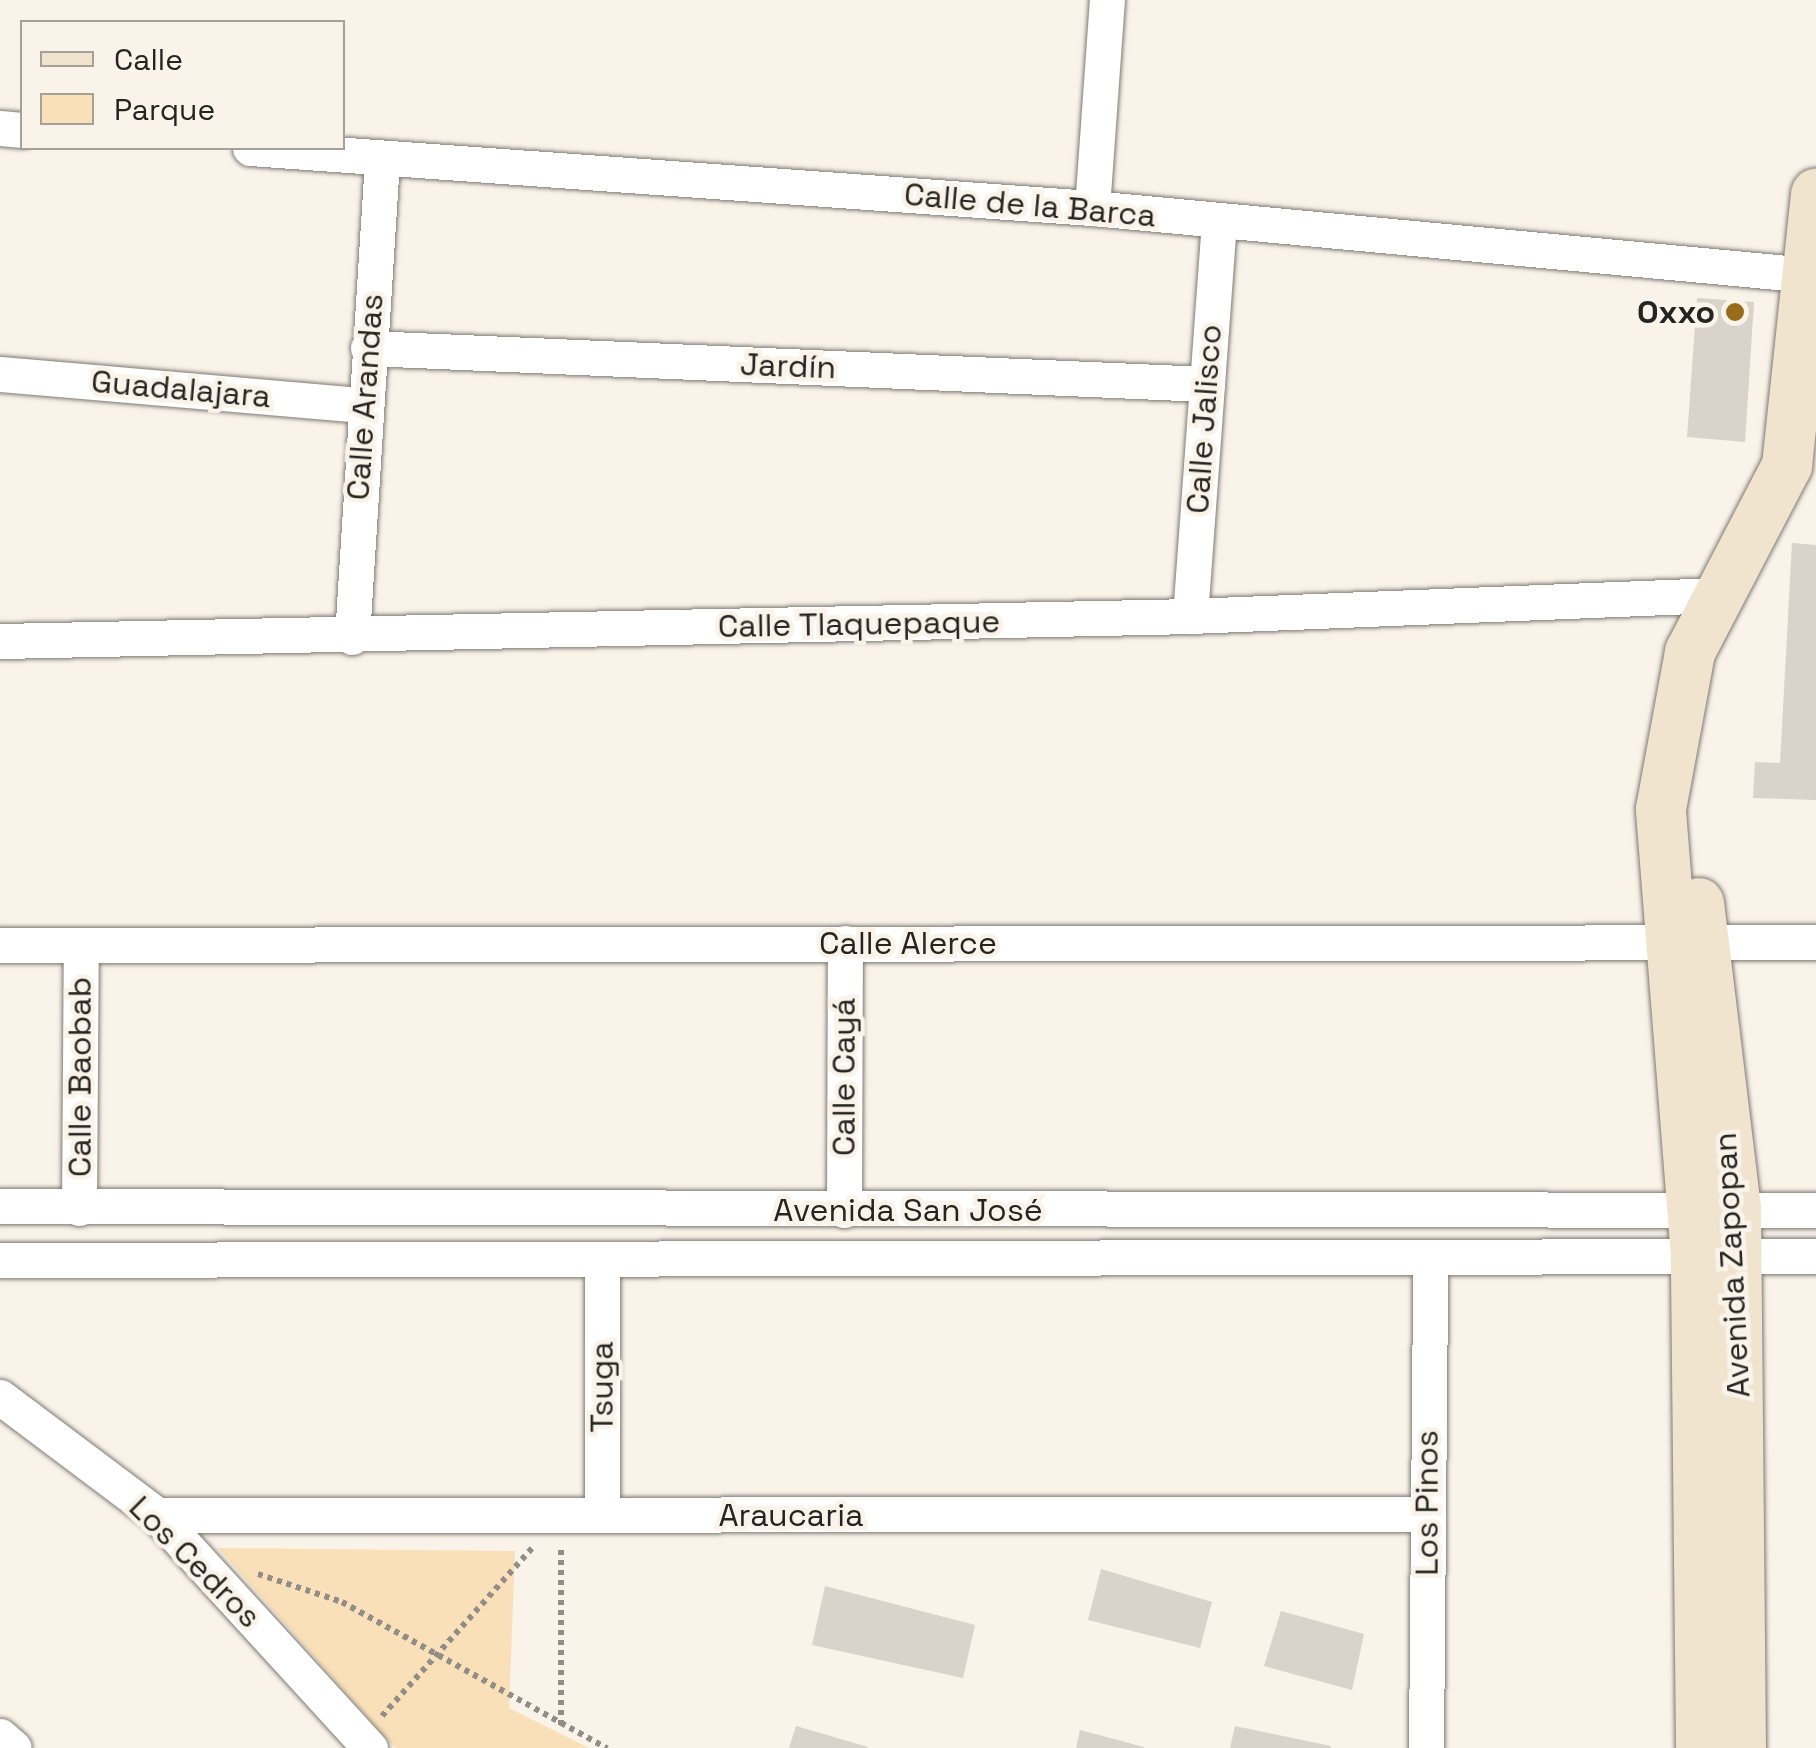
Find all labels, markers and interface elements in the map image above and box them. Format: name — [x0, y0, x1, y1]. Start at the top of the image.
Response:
legend — [20, 20, 345, 150]
text: Calle — [114, 40, 183, 79]
text: Parque — [114, 90, 215, 129]
street label: Calle de la Barca — [903, 175, 1157, 235]
street label: Calle Arandas — [339, 292, 391, 502]
place label: Oxxo — [1637, 293, 1715, 331]
marker: Oxxo — [1724, 301, 1746, 323]
street label: Calle Jalisco — [1178, 323, 1230, 515]
street label: Jardín — [739, 345, 837, 387]
street label: Guadalajara — [90, 362, 272, 416]
street label: Calle Tlaquepaque — [717, 602, 1001, 646]
street label: Calle Alerce — [819, 924, 997, 962]
street label: Calle Baobab — [61, 977, 99, 1177]
street label: Calle Cayá — [825, 998, 863, 1156]
street label: Avenida Zapopan — [1706, 1131, 1758, 1399]
street label: Avenida San José — [773, 1191, 1043, 1229]
street label: Tsuga — [583, 1341, 621, 1433]
street label: Los Pinos — [1408, 1430, 1446, 1576]
street label: Los Cedros — [121, 1488, 269, 1636]
street label: Araucaria — [718, 1496, 864, 1534]

